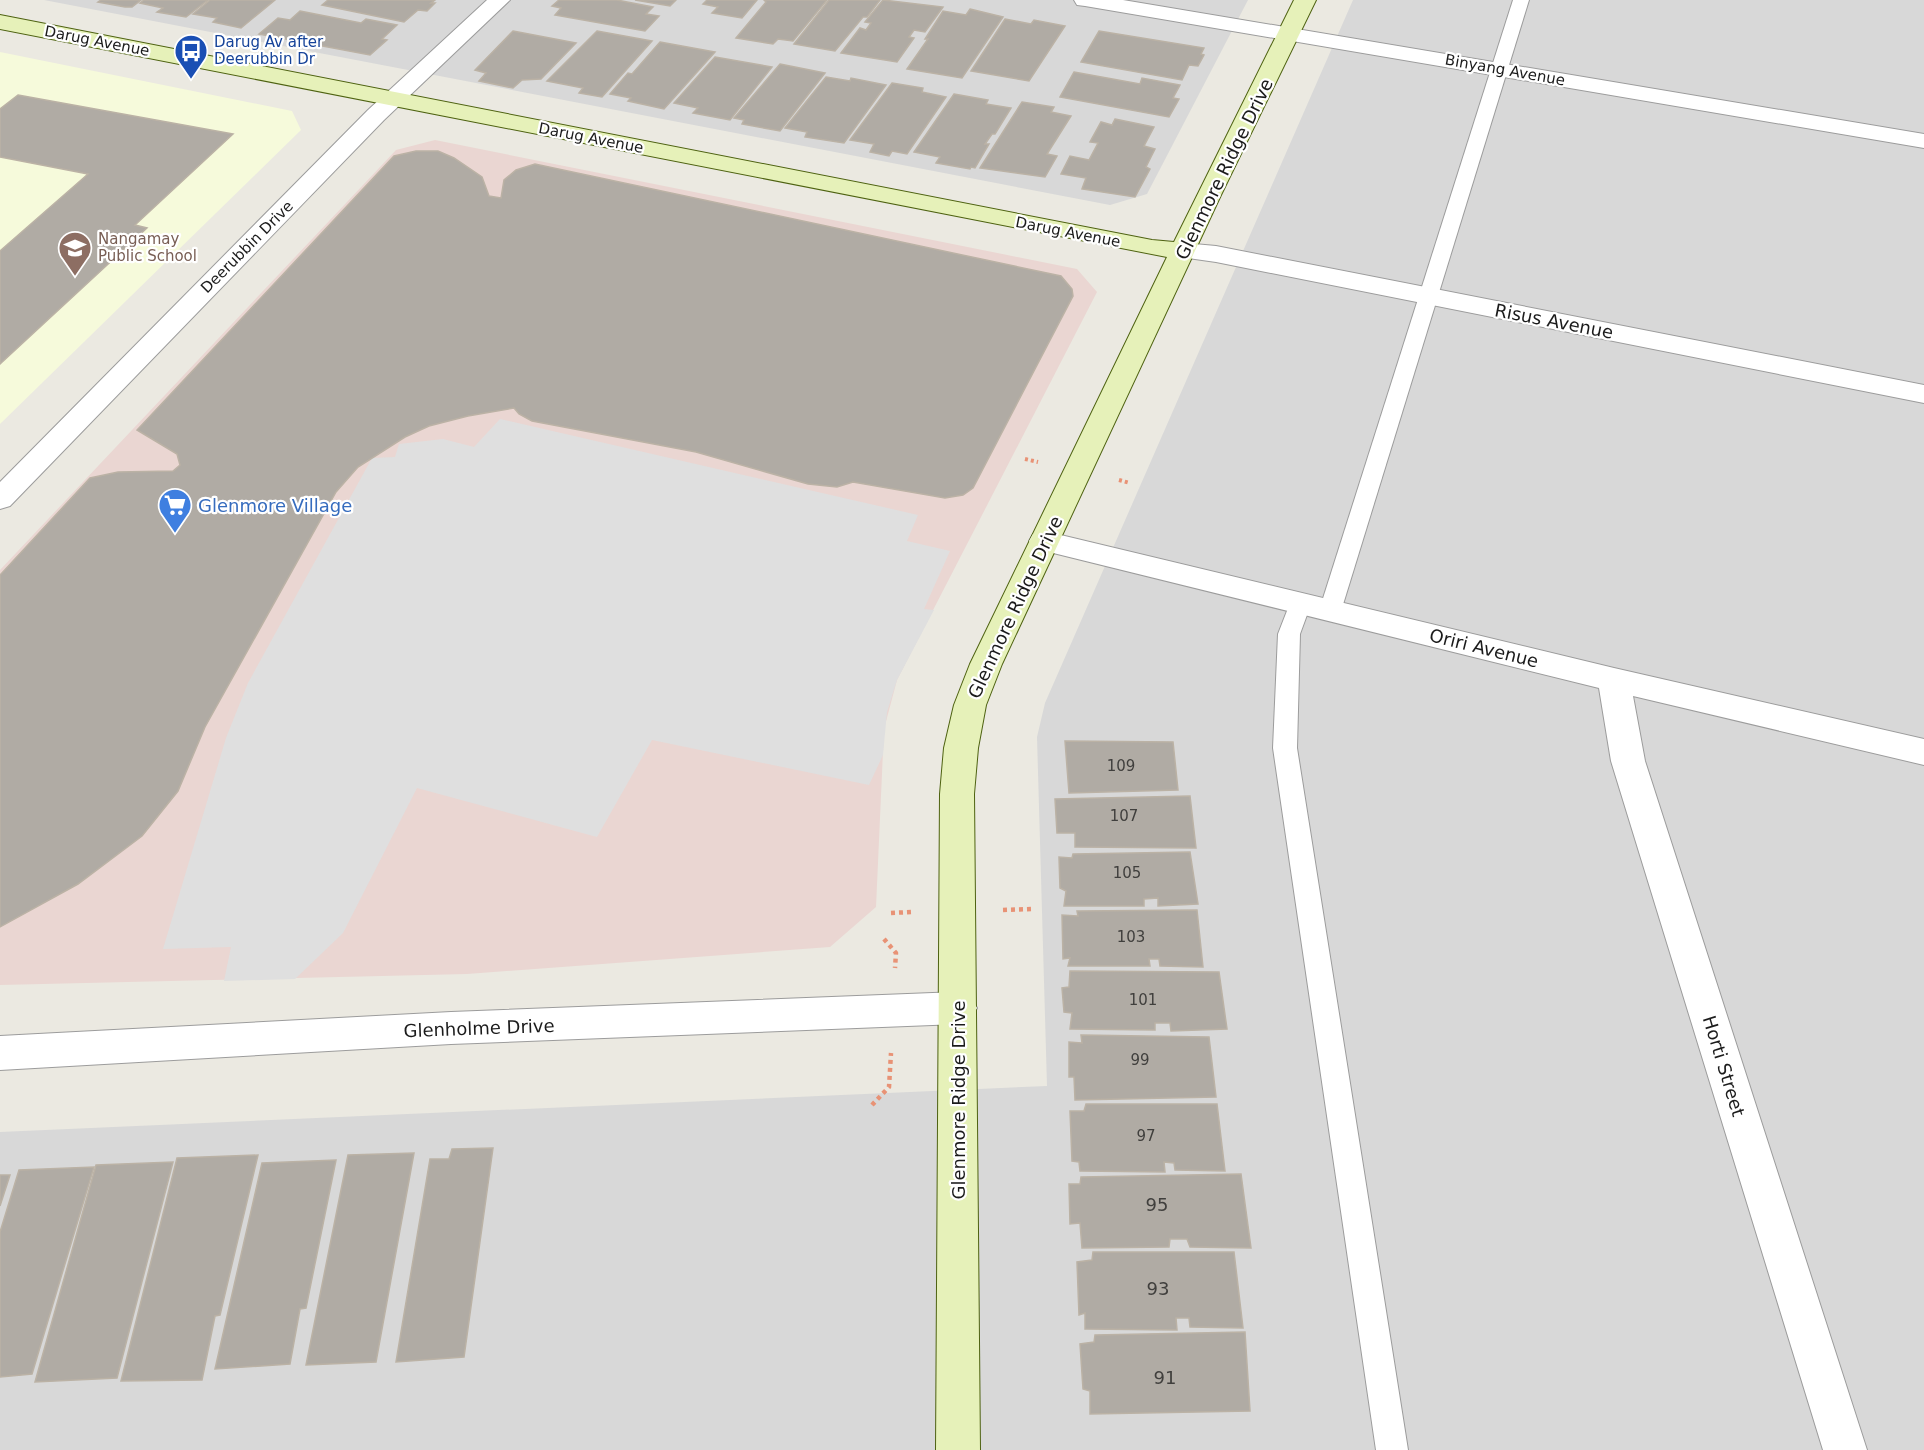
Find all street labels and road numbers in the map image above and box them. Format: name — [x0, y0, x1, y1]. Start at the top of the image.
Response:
street label: Darug Avenue — [43, 22, 151, 60]
street label: Binyang Avenue — [1444, 51, 1566, 89]
street label: Glenmore Ridge Drive — [1171, 75, 1277, 263]
street label: Darug Avenue — [537, 119, 645, 157]
street label: Deerubbin Drive — [197, 197, 297, 297]
street label: Darug Avenue — [1014, 213, 1122, 251]
street label: Risus Avenue — [1493, 299, 1615, 343]
street label: Glenmore Ridge Drive — [963, 512, 1067, 702]
street label: Oriri Avenue — [1427, 624, 1541, 672]
street label: Glenmore Ridge Drive — [948, 1001, 969, 1199]
street label: Horti Street — [1699, 1013, 1749, 1119]
street label: Glenholme Drive — [403, 1015, 555, 1041]

